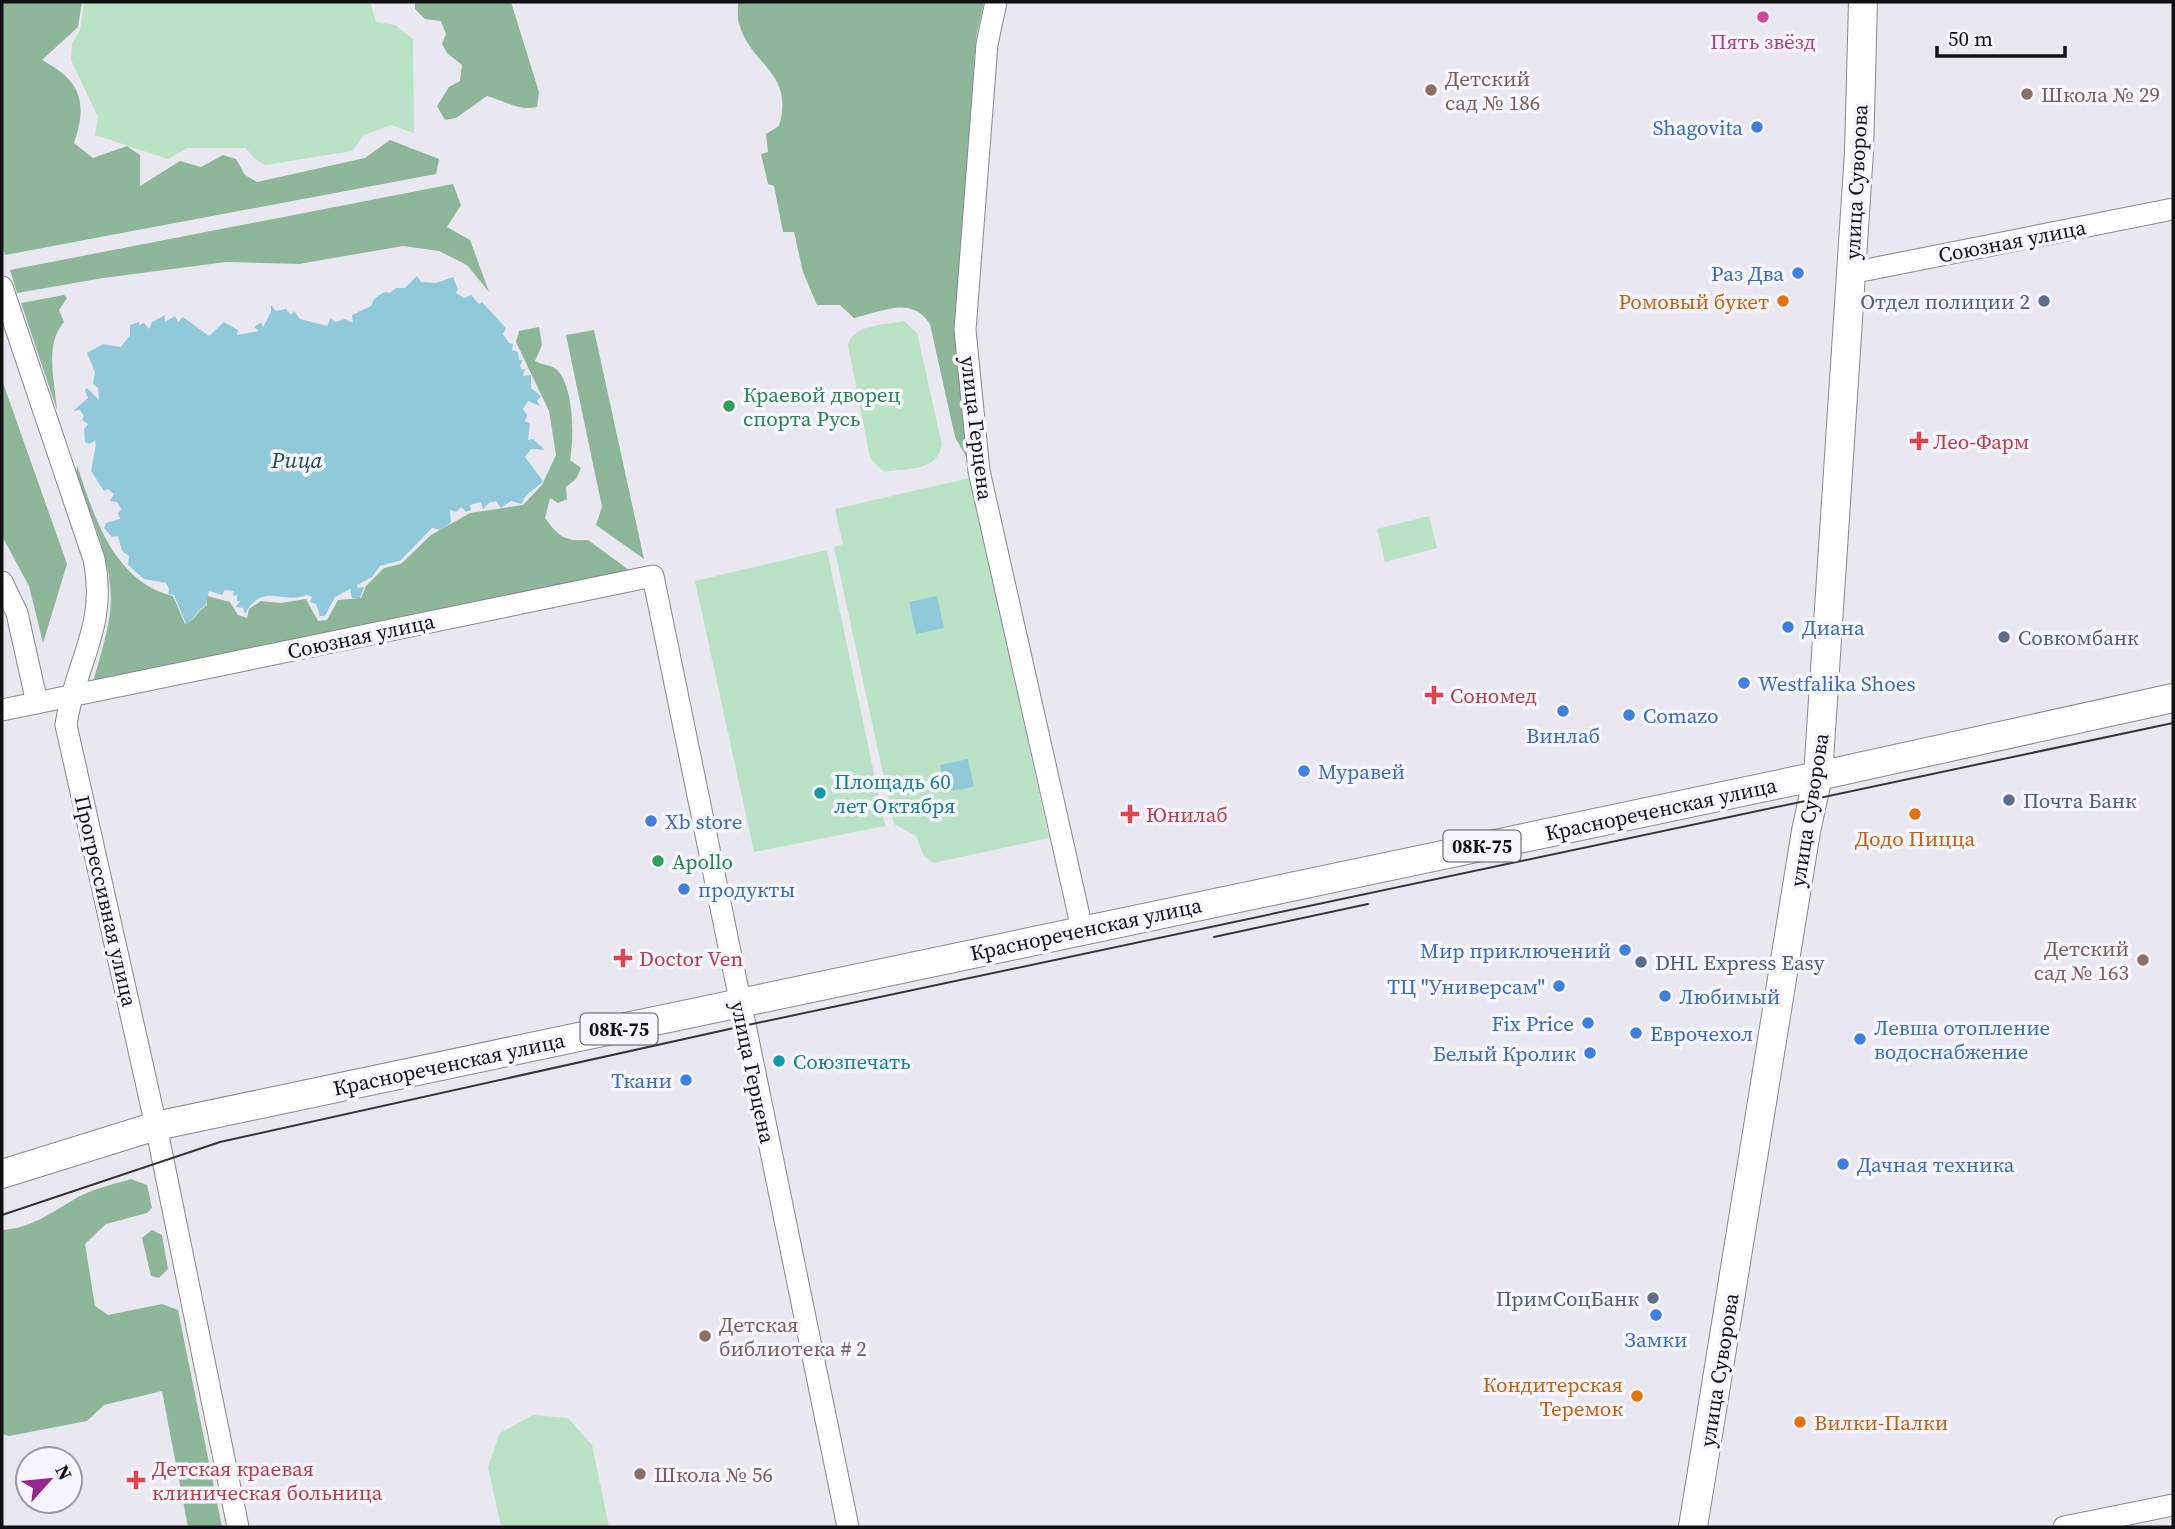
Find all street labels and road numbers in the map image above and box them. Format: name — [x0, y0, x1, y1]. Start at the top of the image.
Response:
street label: улица Суворова — [1837, 103, 1875, 260]
street label: Союзная улица — [1936, 212, 2089, 270]
street label: улица Герцена — [954, 354, 1000, 502]
street label: Союзная улица — [285, 606, 438, 666]
street label: улица Суворова — [1783, 731, 1836, 889]
street label: Краснореченская улица — [1543, 770, 1780, 848]
street label: Прогрессивная улица — [68, 793, 144, 1010]
road number: 08К-75 — [1444, 831, 1520, 862]
street label: Краснореченская улица — [968, 890, 1205, 968]
street label: улица Герцена — [724, 998, 782, 1146]
road number: 08К-75 — [580, 1014, 658, 1044]
street label: Краснореченская улица — [331, 1025, 568, 1103]
street label: улица Суворова — [1693, 1291, 1746, 1449]

